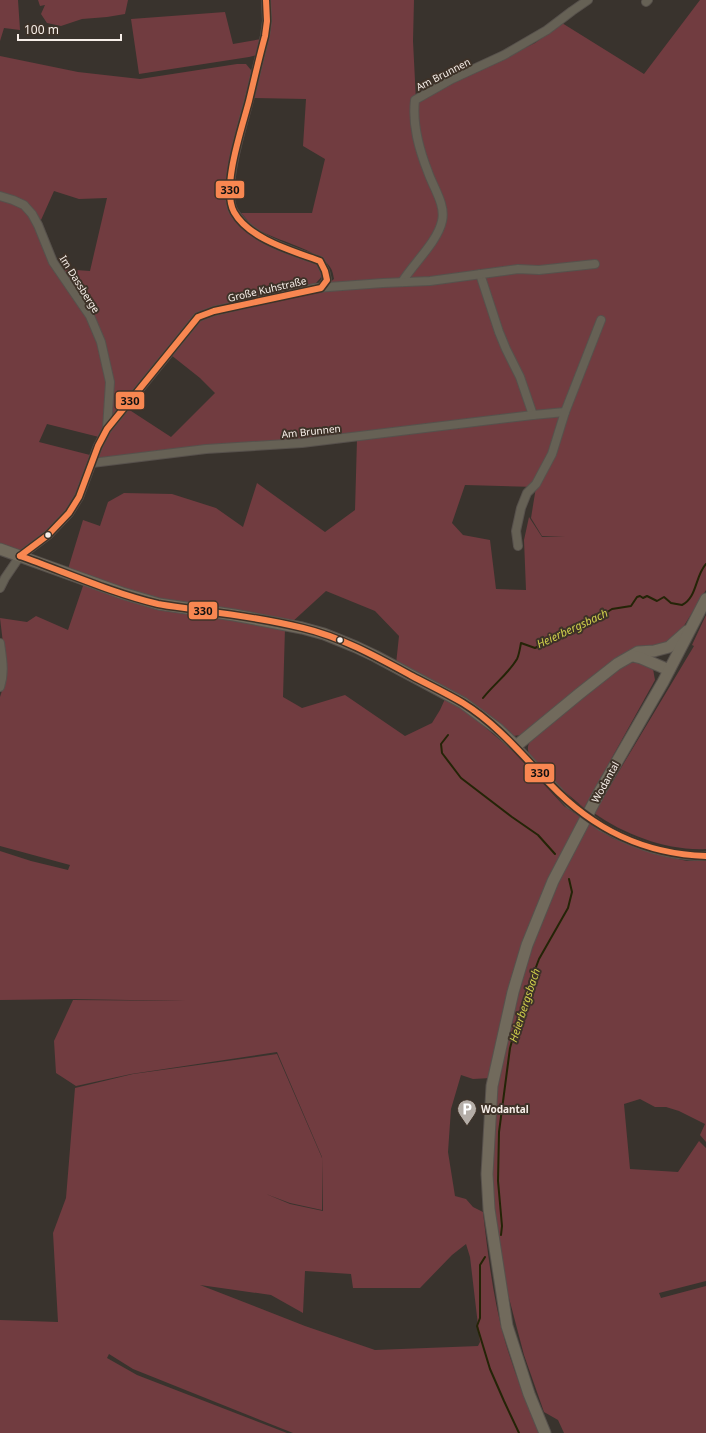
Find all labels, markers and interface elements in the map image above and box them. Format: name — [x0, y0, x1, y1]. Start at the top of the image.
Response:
scale bar — [18, 16, 121, 42]
text: 100 m — [24, 21, 59, 38]
street label: Am Brunnen — [413, 54, 473, 94]
line badge: 330 — [215, 180, 245, 199]
text: 330 — [221, 182, 239, 197]
street label: Im Dassberge — [57, 253, 103, 316]
street label: Große Kuhstraße — [226, 273, 308, 305]
line badge: 330 — [115, 391, 145, 410]
text: 330 — [121, 393, 139, 408]
street label: Am Brunnen — [281, 421, 341, 441]
unlabelled marker — [43, 530, 53, 540]
line badge: 330 — [188, 601, 218, 620]
text: 330 — [194, 603, 212, 618]
water label: Heierbergsbach — [534, 605, 610, 651]
unlabelled marker — [335, 635, 345, 645]
street label: Wodantal — [588, 759, 622, 805]
line badge: 330 — [524, 763, 555, 783]
text: 330 — [531, 765, 549, 780]
water label: Heierbergsbach — [505, 966, 543, 1044]
parking icon: Wodantal — [456, 1098, 478, 1126]
place label: Wodantal — [481, 1102, 529, 1116]

